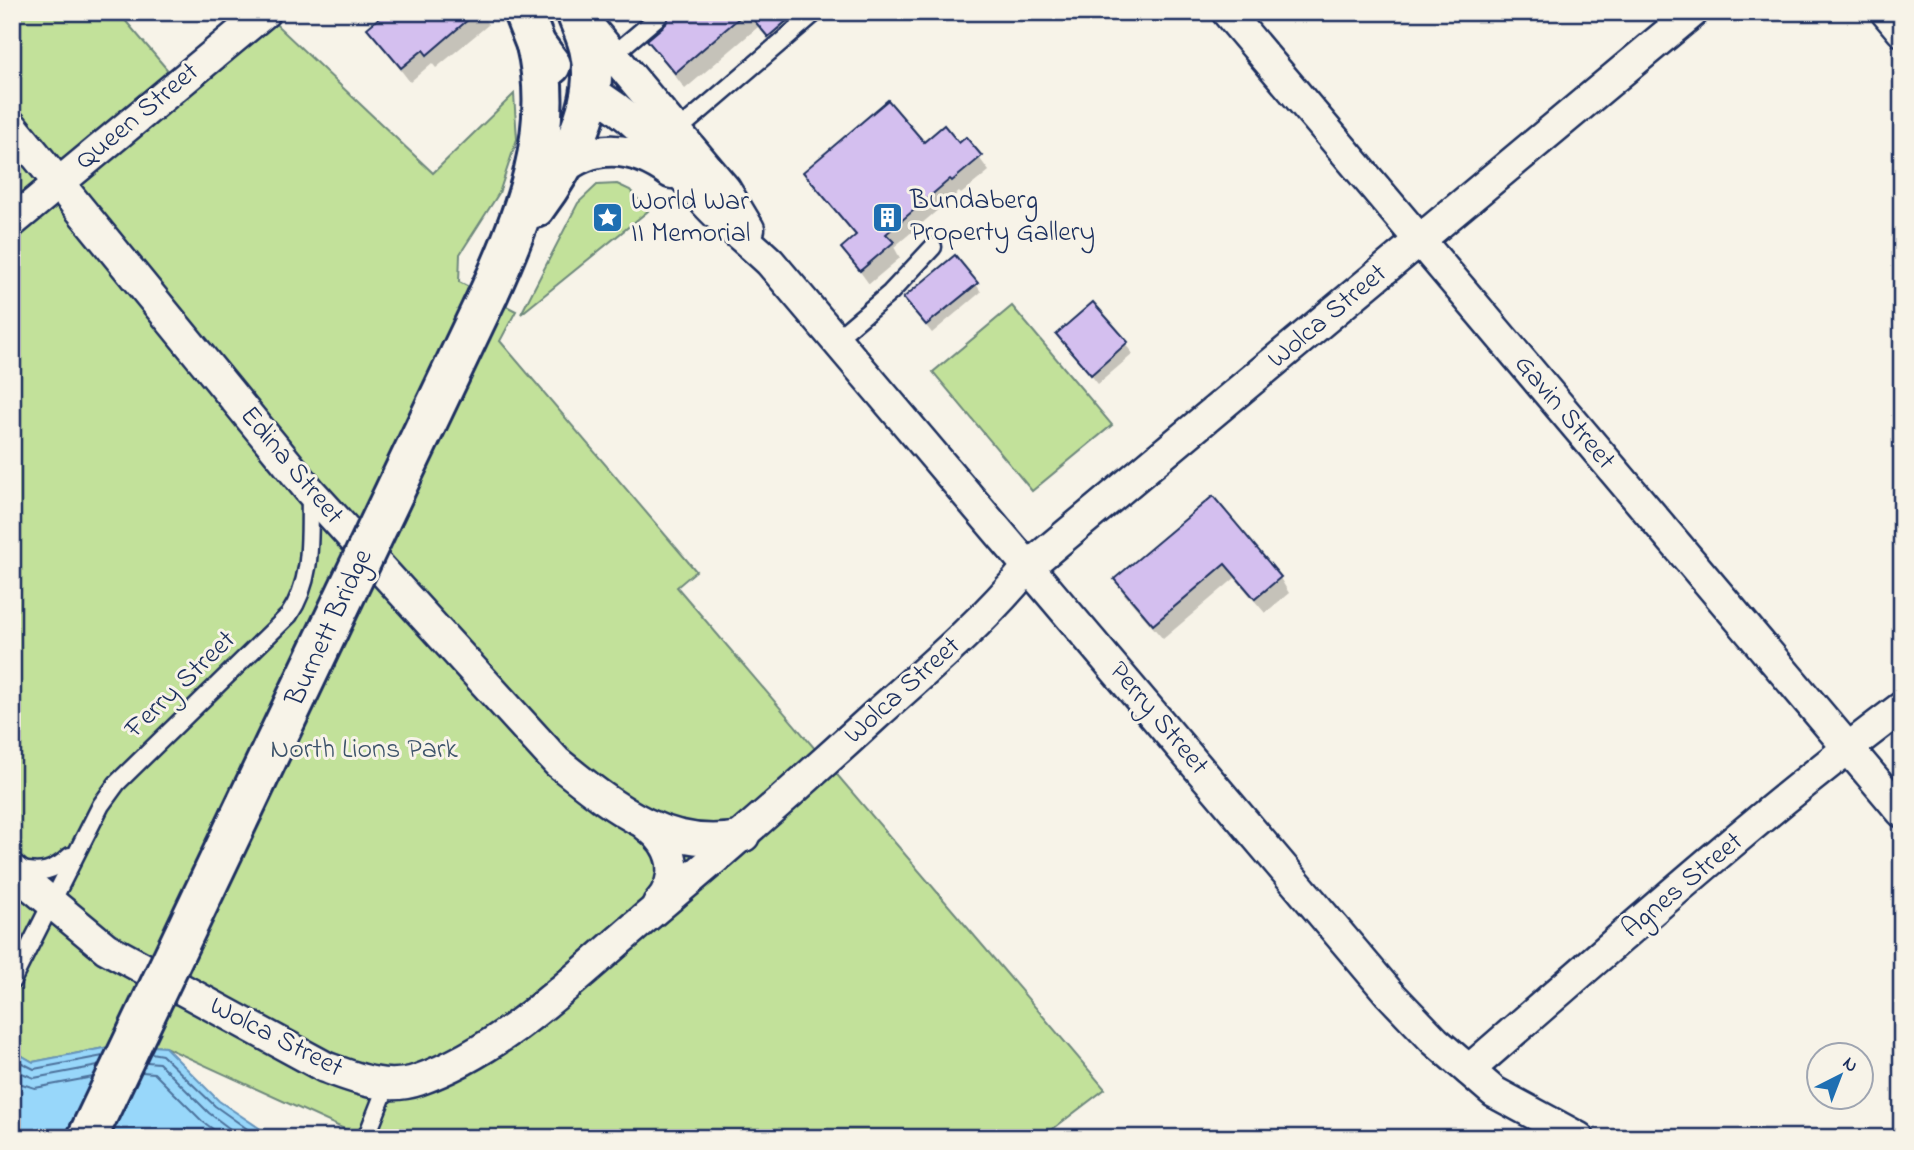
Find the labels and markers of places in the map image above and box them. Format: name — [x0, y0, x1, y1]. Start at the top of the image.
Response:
place label: Bundaberg Property Gallery — [909, 181, 1095, 254]
place label: World War II Memorial — [631, 182, 751, 255]
building icon: Bundaberg Property Gallery — [870, 200, 904, 234]
place icon: World War II Memorial — [591, 201, 625, 235]

